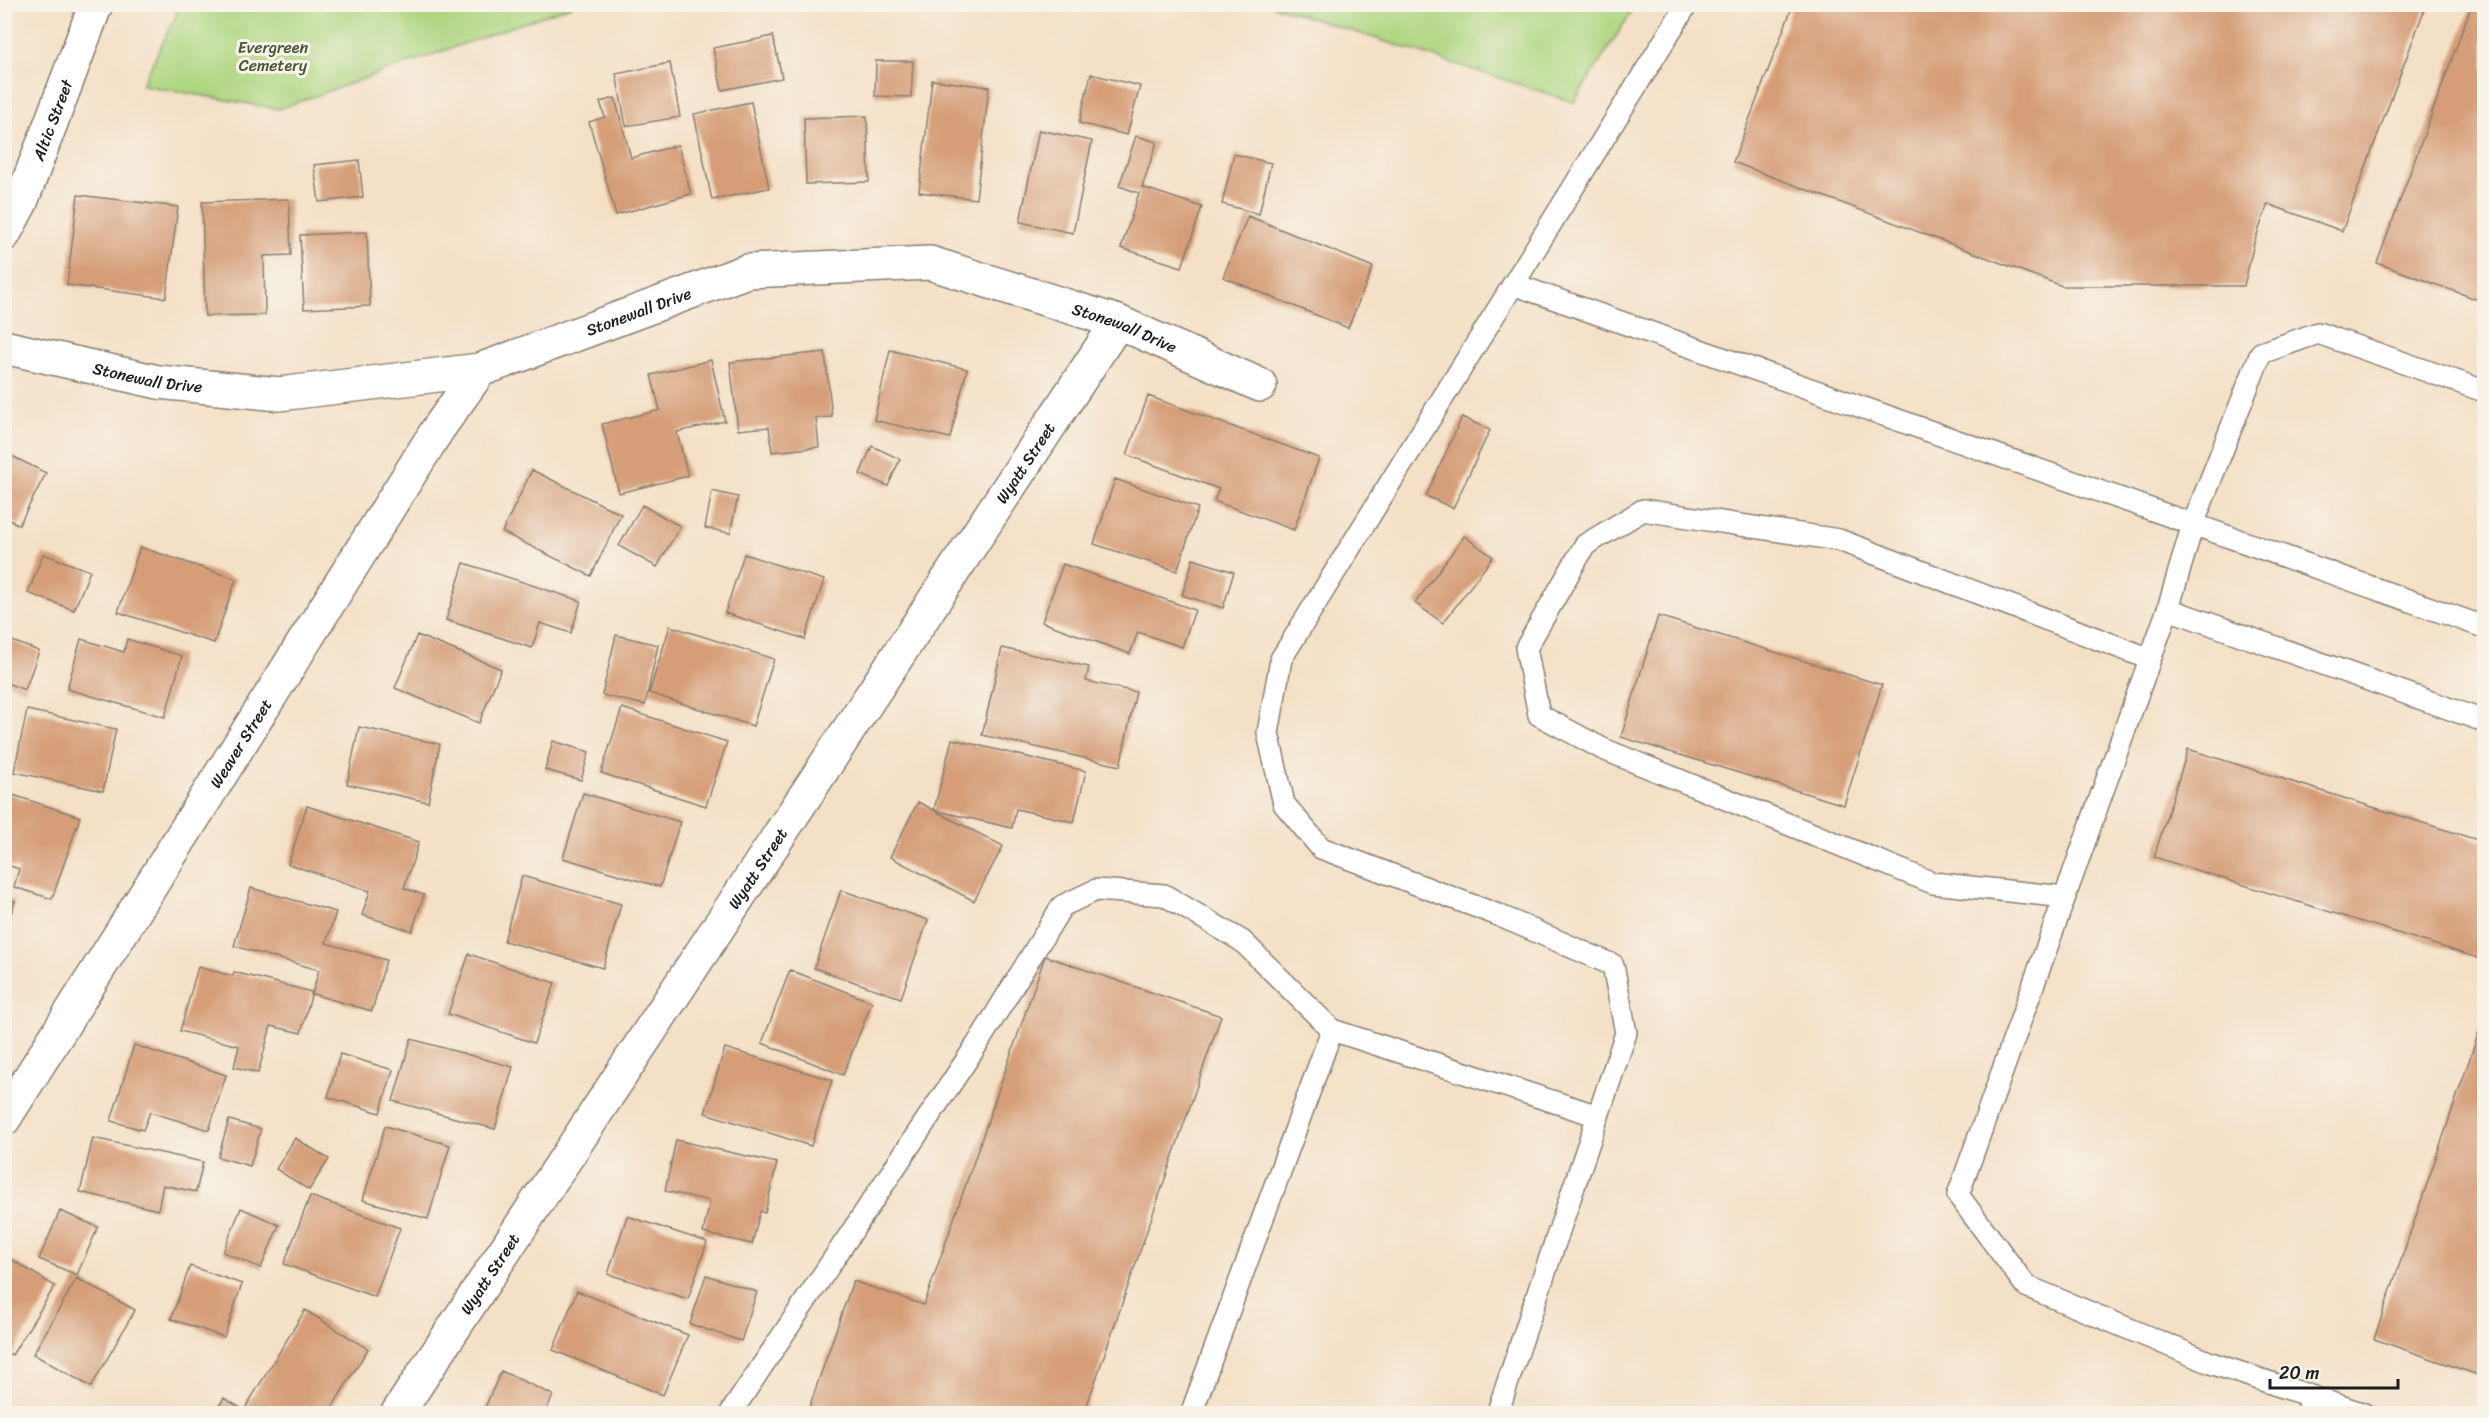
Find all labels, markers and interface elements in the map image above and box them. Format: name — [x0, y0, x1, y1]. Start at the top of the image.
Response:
park label: Evergreen Cemetery — [238, 33, 309, 80]
street label: Altic Street — [23, 75, 81, 166]
street label: Stonewall Drive — [582, 278, 695, 344]
street label: Stonewall Drive — [1069, 294, 1182, 361]
street label: Stonewall Drive — [90, 353, 204, 401]
street label: Wyatt Street — [987, 416, 1063, 509]
street label: Weaver Street — [201, 693, 280, 794]
street label: Wyatt Street — [720, 822, 795, 915]
street label: Wyatt Street — [452, 1227, 527, 1320]
scale bar — [2270, 1352, 2398, 1390]
text: 20 m — [2279, 1357, 2319, 1389]

